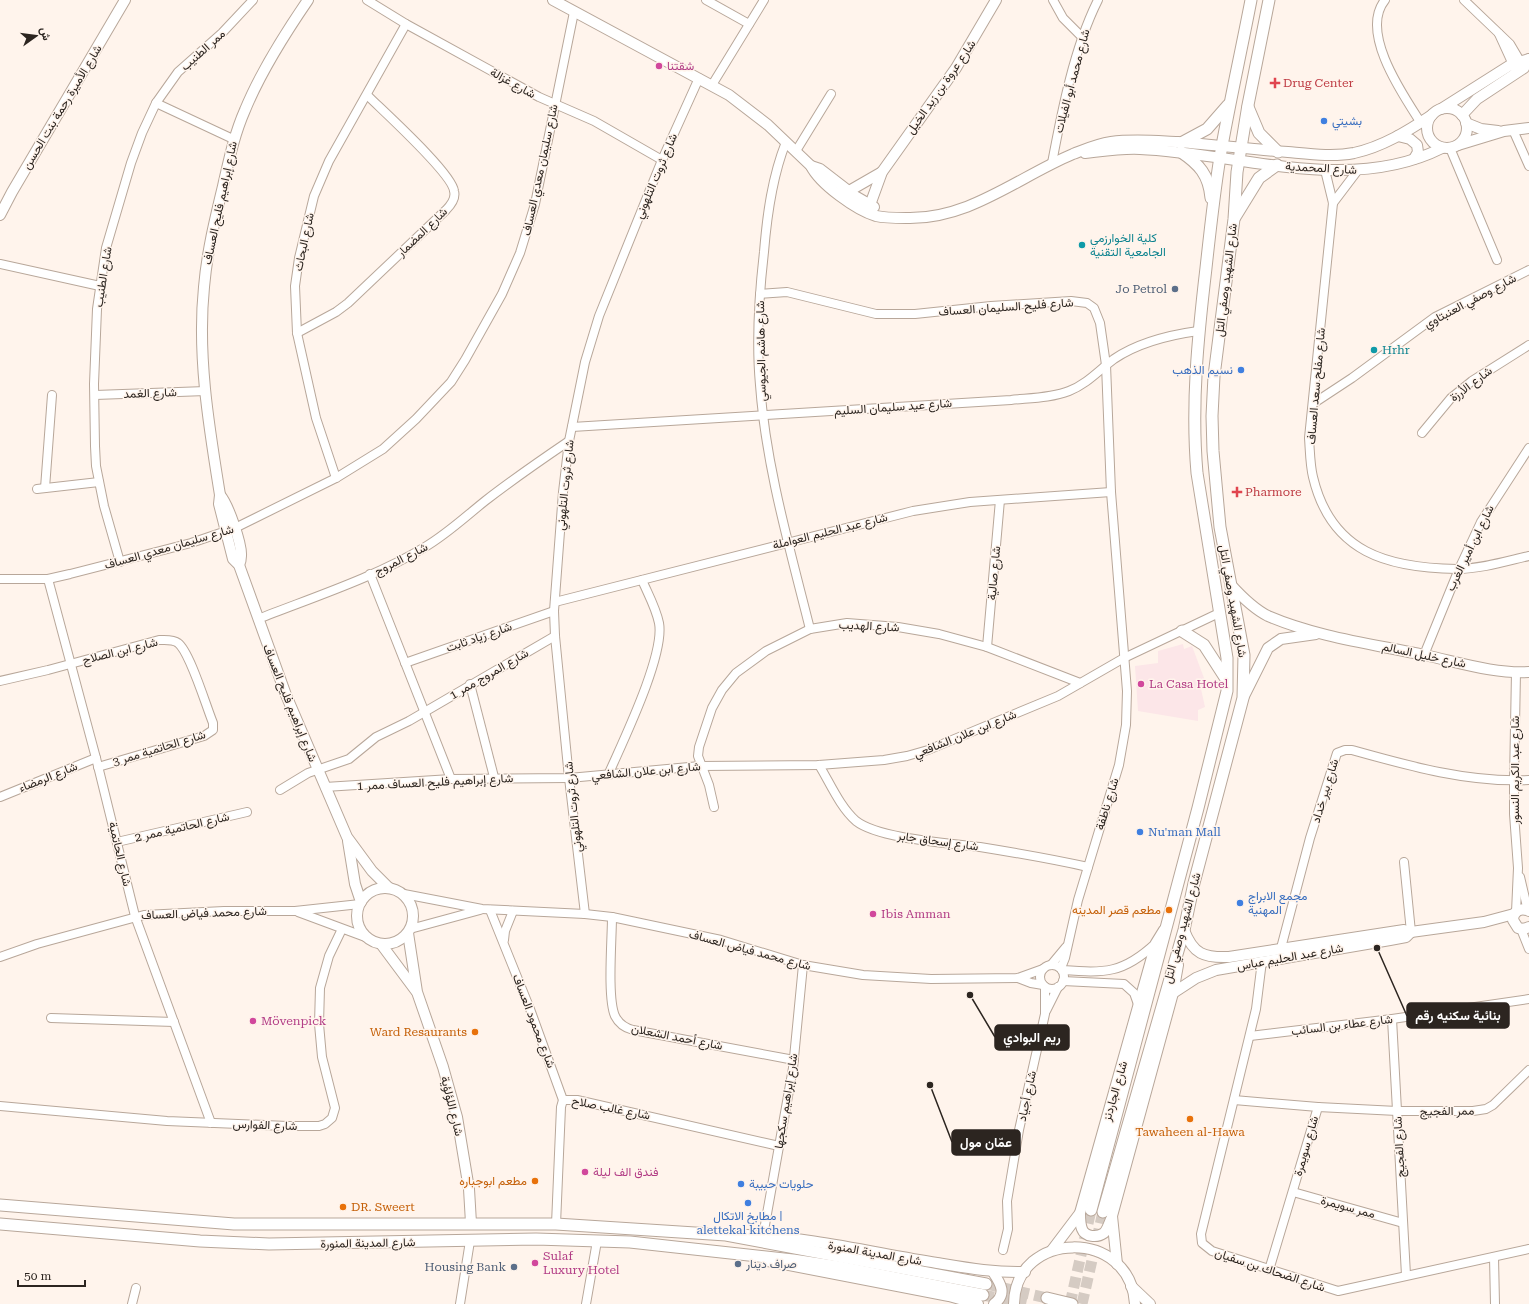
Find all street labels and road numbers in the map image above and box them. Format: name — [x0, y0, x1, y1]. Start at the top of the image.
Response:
street label: ممر الطنيب — [178, 26, 229, 74]
street label: شارع محمد أبو الفيلات — [1051, 27, 1095, 135]
street label: شارع عروة بن زيد الخيل — [903, 37, 980, 138]
street label: شارع الأميرة رحمة بنت الحسن — [19, 42, 106, 173]
street label: شارع غزالة — [487, 65, 538, 103]
street label: شارع سليمان معدي العساف — [519, 103, 564, 238]
street label: شارع ثروت التلهوني — [632, 131, 683, 222]
street label: شارع إبراهيم فليح العساف — [200, 140, 242, 266]
street label: شارع المحمدية — [1285, 159, 1357, 179]
street label: شارع المضمار — [393, 204, 452, 262]
street label: شارع البحاث — [291, 211, 319, 273]
street label: شارع الشهيد وصفي التل — [1212, 222, 1243, 338]
street label: شارع الطنيب — [91, 246, 117, 309]
street label: شارع وصفي العنبتاوي — [1422, 271, 1520, 334]
street label: شارع فليح السليمان العساف — [938, 295, 1074, 321]
street label: شارع هاشم الجيوسي — [753, 300, 772, 401]
street label: شارع مفلح سعد العساف — [1304, 327, 1330, 445]
street label: شارع الأرزة — [1447, 364, 1496, 406]
street label: شارع الغمد — [123, 385, 177, 403]
street label: شارع عيد سليمان السليم — [834, 396, 953, 420]
street label: شارع ثروت التلهوني — [553, 439, 580, 531]
street label: شارع ابن أمير الغرب — [1443, 503, 1499, 594]
street label: شارع عبد الحليم العواملة — [771, 510, 889, 554]
street label: شارع سليمان معدي العساف — [103, 522, 236, 575]
street label: شارع المروج — [372, 540, 431, 580]
street label: شارع الشهيد وصفي التل — [1213, 543, 1250, 659]
street label: شارع صالية — [985, 545, 1005, 601]
street label: شارع الهديب — [838, 617, 900, 637]
street label: شارع زياد ثابت — [444, 619, 514, 657]
street label: شارع ابن الصلاح — [81, 635, 160, 669]
street label: شارع خليل السالم — [1380, 639, 1467, 673]
street label: شارع إبراهيم فليح العساف — [258, 642, 320, 765]
street label: شارع المروج ممر 1 — [447, 646, 532, 704]
street label: شارع ابن علان الشافعي — [912, 707, 1020, 764]
street label: شارع عبد الكريم النسور — [1508, 716, 1524, 825]
street label: شارع الحاتمية ممر 3 — [111, 727, 208, 771]
street label: شارع بير خداد — [1309, 757, 1343, 825]
street label: شارع الرمضاء — [17, 759, 80, 797]
street label: شارع ابن علان الشافعي — [591, 759, 701, 786]
street label: شارع ثروت التلهوني — [561, 761, 588, 853]
street label: شارع إبراهيم فليح العساف ممر 1 — [356, 771, 514, 795]
street label: شارع ناطفة — [1092, 776, 1123, 832]
street label: شارع الحاتمية ممر 2 — [133, 809, 231, 847]
street label: شارع الحاتمية — [104, 820, 134, 888]
street label: شارع إسحاق جابر — [895, 828, 979, 856]
street label: شارع الشهيد وصفي التل — [1160, 871, 1206, 986]
street label: شارع محمد فياض العساف — [141, 904, 267, 924]
street label: شارع محمد فياض العساف — [687, 927, 813, 975]
street label: شارع عبد الحليم عباس — [1236, 941, 1345, 975]
street label: شارع محمود العساف — [508, 972, 558, 1071]
street label: شارع عطاء بن السائب — [1290, 1012, 1394, 1040]
street label: شارع أحمد الشعلان — [630, 1021, 724, 1055]
street label: شارع إبراهيم سكجها — [772, 1052, 802, 1150]
street label: شارع الجاردنز — [1099, 1059, 1132, 1124]
street label: شارع أجياد — [1015, 1069, 1041, 1123]
street label: شارع اللؤلؤية — [436, 1075, 466, 1138]
street label: شارع غالب صلاح — [570, 1094, 651, 1124]
street label: ممر الفجيج — [1420, 1104, 1474, 1120]
street label: شارع سويمرة — [1291, 1114, 1323, 1178]
street label: شارع الفجيج — [1390, 1116, 1410, 1178]
street label: شارع الفوارس — [232, 1117, 298, 1135]
street label: ممر سويمرة — [1319, 1193, 1377, 1222]
street label: شارع المدينة المنورة — [320, 1235, 416, 1253]
street label: شارع المدينة المنورة — [827, 1238, 923, 1270]
street label: شارع الضحاك بن سفيان — [1213, 1246, 1327, 1296]

